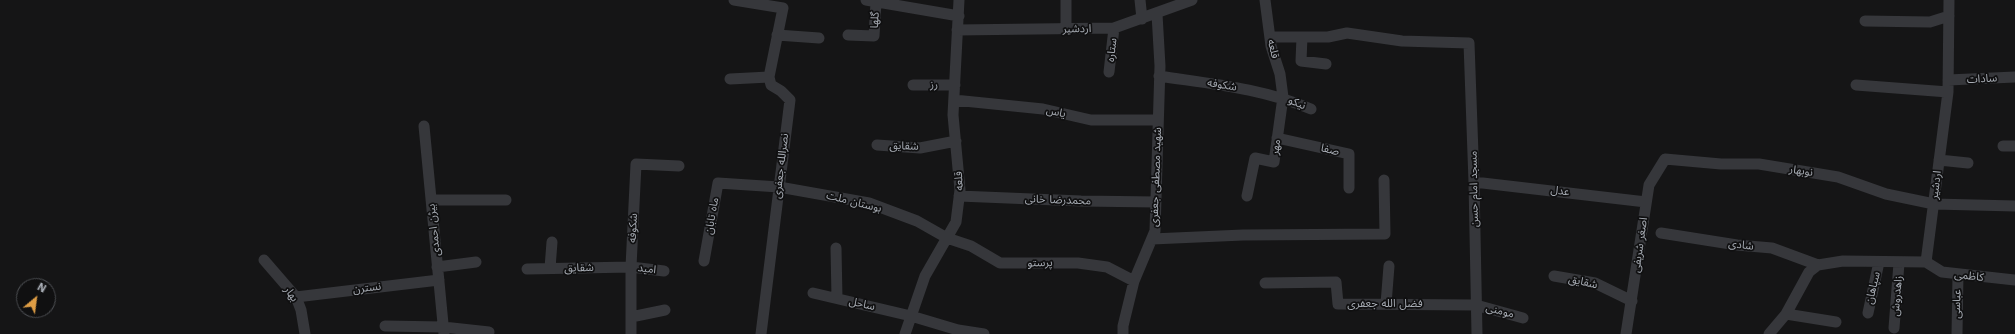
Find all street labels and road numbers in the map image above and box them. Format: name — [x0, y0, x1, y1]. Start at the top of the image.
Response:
street label: گلها — [868, 11, 882, 29]
street label: اردشیر — [1063, 22, 1091, 36]
street label: ستاره — [1104, 37, 1120, 63]
street label: قلعه — [1264, 38, 1282, 60]
street label: سادات — [1966, 72, 1998, 86]
street label: شکوفه — [1206, 76, 1238, 94]
street label: رز — [930, 78, 938, 92]
street label: نیکو — [1286, 93, 1308, 113]
street label: یاس — [1045, 103, 1067, 121]
street label: شهید مصطفی جعفری — [1148, 127, 1164, 227]
street label: نصرالله جعفری — [770, 133, 792, 199]
street label: مهر — [1268, 138, 1284, 156]
street label: شقایق — [889, 139, 919, 153]
street label: صفا — [1319, 141, 1341, 159]
street label: مسجد امام حسن — [1467, 151, 1481, 227]
street label: نوبهار — [1788, 163, 1814, 179]
street label: اردشیر — [1928, 170, 1944, 200]
street label: قلعه — [952, 171, 966, 191]
street label: عدل — [1550, 183, 1570, 199]
street label: بوستان ملت — [825, 189, 883, 215]
street label: محمدرضا خانی — [1025, 192, 1091, 208]
street label: ماه تابان — [702, 196, 722, 236]
street label: بیژن احمدی — [425, 203, 443, 257]
street label: شکوفه — [626, 213, 640, 243]
street label: اصغر شریفی — [1630, 216, 1650, 274]
street label: شادی — [1728, 237, 1754, 253]
street label: پرستو — [1027, 256, 1053, 270]
street label: شقایق — [564, 261, 594, 275]
street label: امید — [637, 261, 657, 277]
street label: کاظمی — [1953, 268, 1985, 284]
street label: سپاهان — [1863, 270, 1883, 306]
street label: شقایق — [1567, 272, 1599, 292]
street label: زاهدروش — [1889, 275, 1905, 317]
street label: نسترن — [352, 280, 382, 296]
street label: بهار — [281, 284, 301, 304]
street label: عباسی — [1950, 289, 1964, 319]
street label: ساحل — [848, 295, 876, 313]
street label: فضل الله جعفری — [1347, 297, 1423, 311]
street label: مومنی — [1484, 301, 1516, 321]

